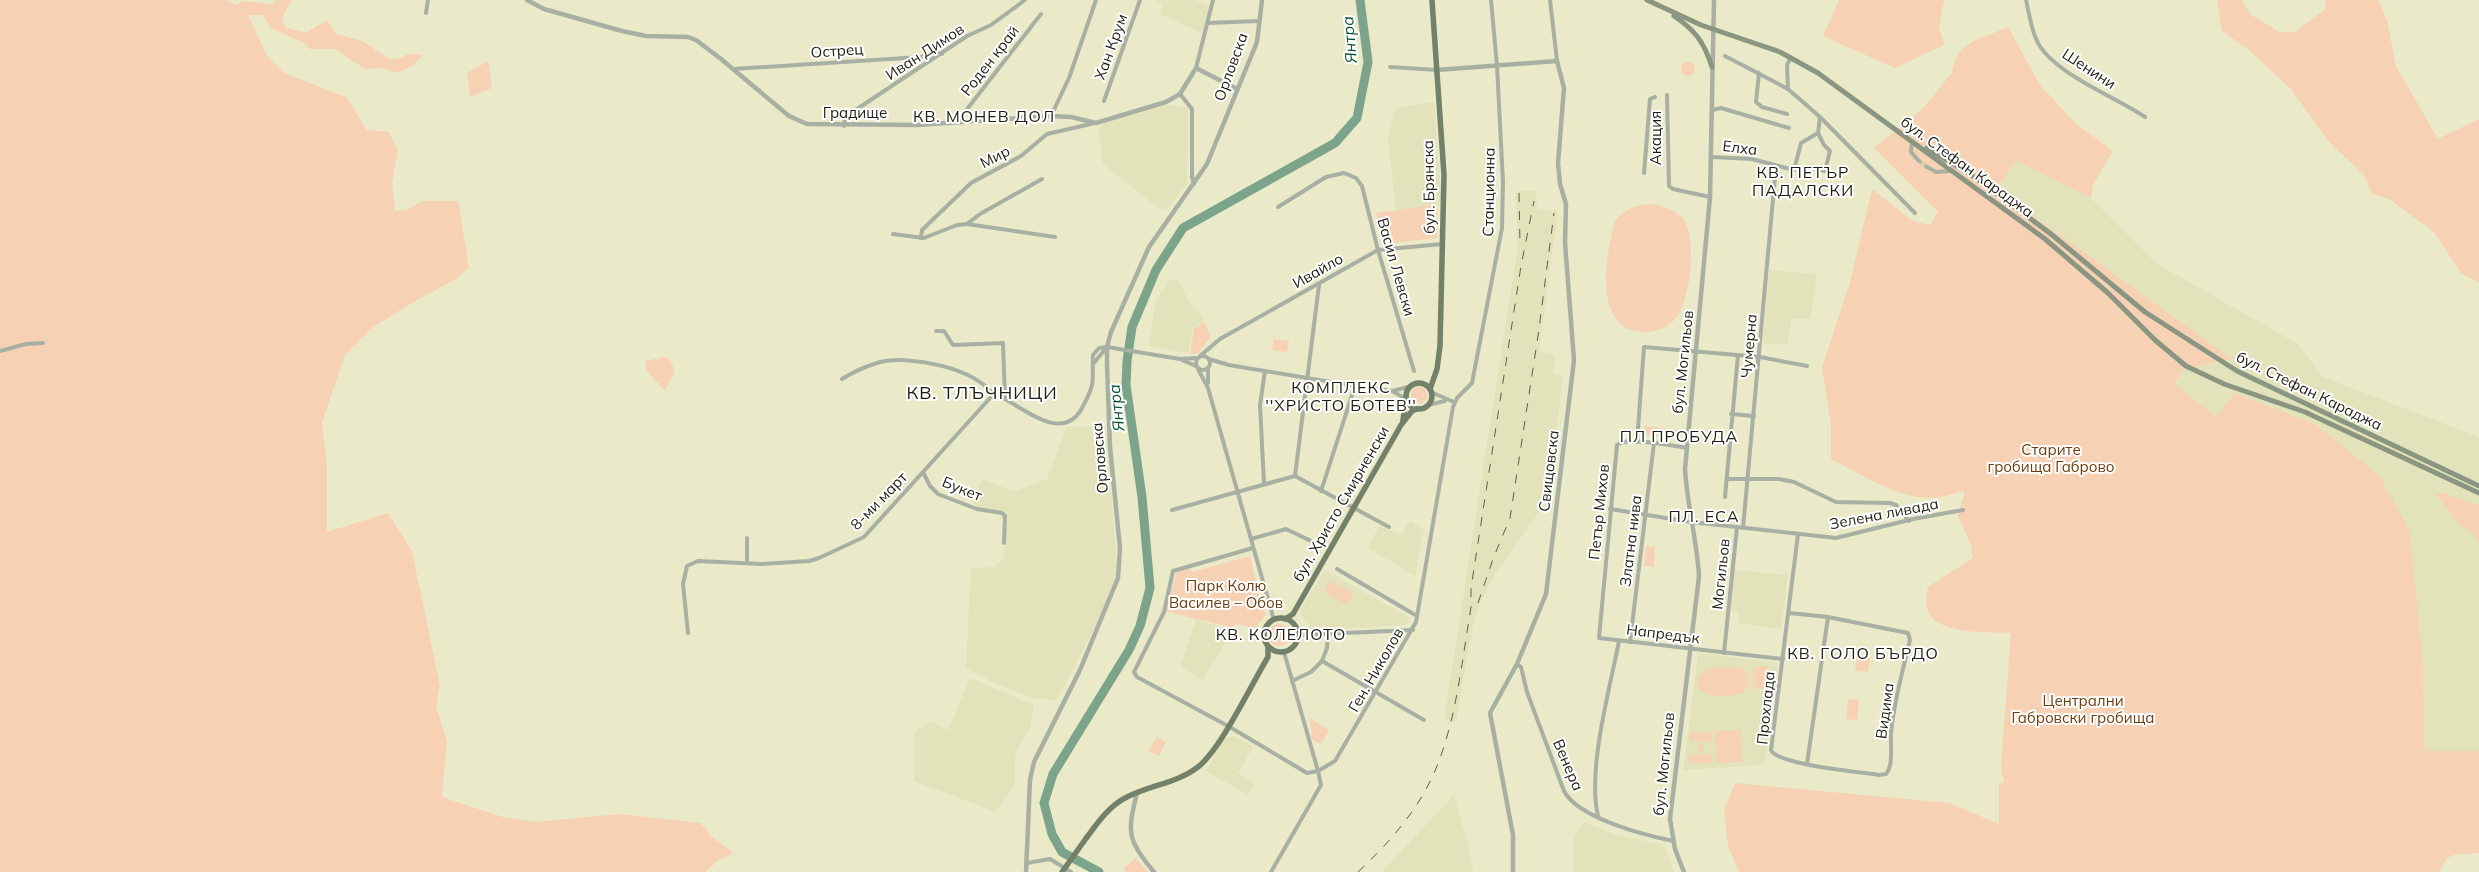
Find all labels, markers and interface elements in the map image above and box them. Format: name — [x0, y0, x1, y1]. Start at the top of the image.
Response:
street label: Хан Крум — [1090, 11, 1131, 82]
water label: Янтра — [1337, 15, 1361, 65]
street label: Иван Димов — [882, 19, 968, 84]
street label: Роден край — [956, 22, 1023, 100]
street label: Орловска — [1209, 30, 1252, 104]
street label: Острец — [810, 39, 864, 62]
street label: Шенини — [2059, 44, 2120, 93]
street label: Градище — [823, 103, 887, 122]
district label: КВ. МОНЕВ ДОЛ — [913, 106, 1055, 126]
street label: Акация — [1646, 111, 1665, 165]
street label: бул. Стефан Караджа — [1897, 112, 2038, 221]
street label: Елха — [1722, 136, 1759, 159]
street label: бул. Брянска — [1418, 140, 1439, 234]
street label: Мир — [977, 141, 1013, 172]
street label: Станционна — [1478, 147, 1499, 237]
district label: КВ. ПЕТЪР ПАДАЛСКИ — [1752, 162, 1854, 200]
street label: Васил Левски — [1373, 216, 1420, 318]
street label: Ивайло — [1289, 249, 1346, 293]
street label: бул. Могильов — [1668, 309, 1697, 415]
street label: Чумерна — [1736, 313, 1761, 379]
street label: бул. Стефан Караджа — [2233, 347, 2385, 434]
district label: КОМПЛЕКС ''ХРИСТО БОТЕВ'' — [1265, 377, 1417, 415]
district label: КВ. ТЛЪЧНИЦИ — [906, 381, 1058, 404]
water label: Янтра — [1104, 383, 1129, 434]
street label: Орловска — [1087, 422, 1112, 494]
street label: бул. Христо Смирненски — [1288, 423, 1393, 585]
district label: ПЛ ПРОБУДА — [1620, 426, 1738, 446]
street label: Свищовска — [1534, 429, 1563, 513]
park label: Старите гробища Габрово — [1987, 440, 2115, 476]
street label: Петър Михов — [1584, 463, 1613, 561]
street label: 8-ми март — [846, 467, 911, 534]
street label: Букет — [939, 472, 985, 505]
street label: Златна нива — [1615, 494, 1646, 588]
street label: Зелена ливада — [1828, 494, 1940, 533]
district label: ПЛ. ЕСА — [1668, 506, 1740, 526]
street label: Могильов — [1707, 537, 1734, 610]
park label: Парк Колю Василев – Обов — [1169, 576, 1283, 612]
street label: Напредък — [1625, 620, 1702, 648]
district label: КВ. КОЛЕЛОТО — [1216, 624, 1346, 644]
street label: Ген. Николов — [1344, 624, 1407, 715]
district label: КВ. ГОЛО БЪРДО — [1787, 643, 1939, 663]
street label: Прохлада — [1752, 670, 1779, 746]
street label: Видима — [1871, 682, 1898, 740]
park label: Централни Габровски гробища — [2012, 691, 2154, 727]
street label: бул. Могильов — [1649, 711, 1678, 817]
street label: Венера — [1549, 736, 1588, 793]

